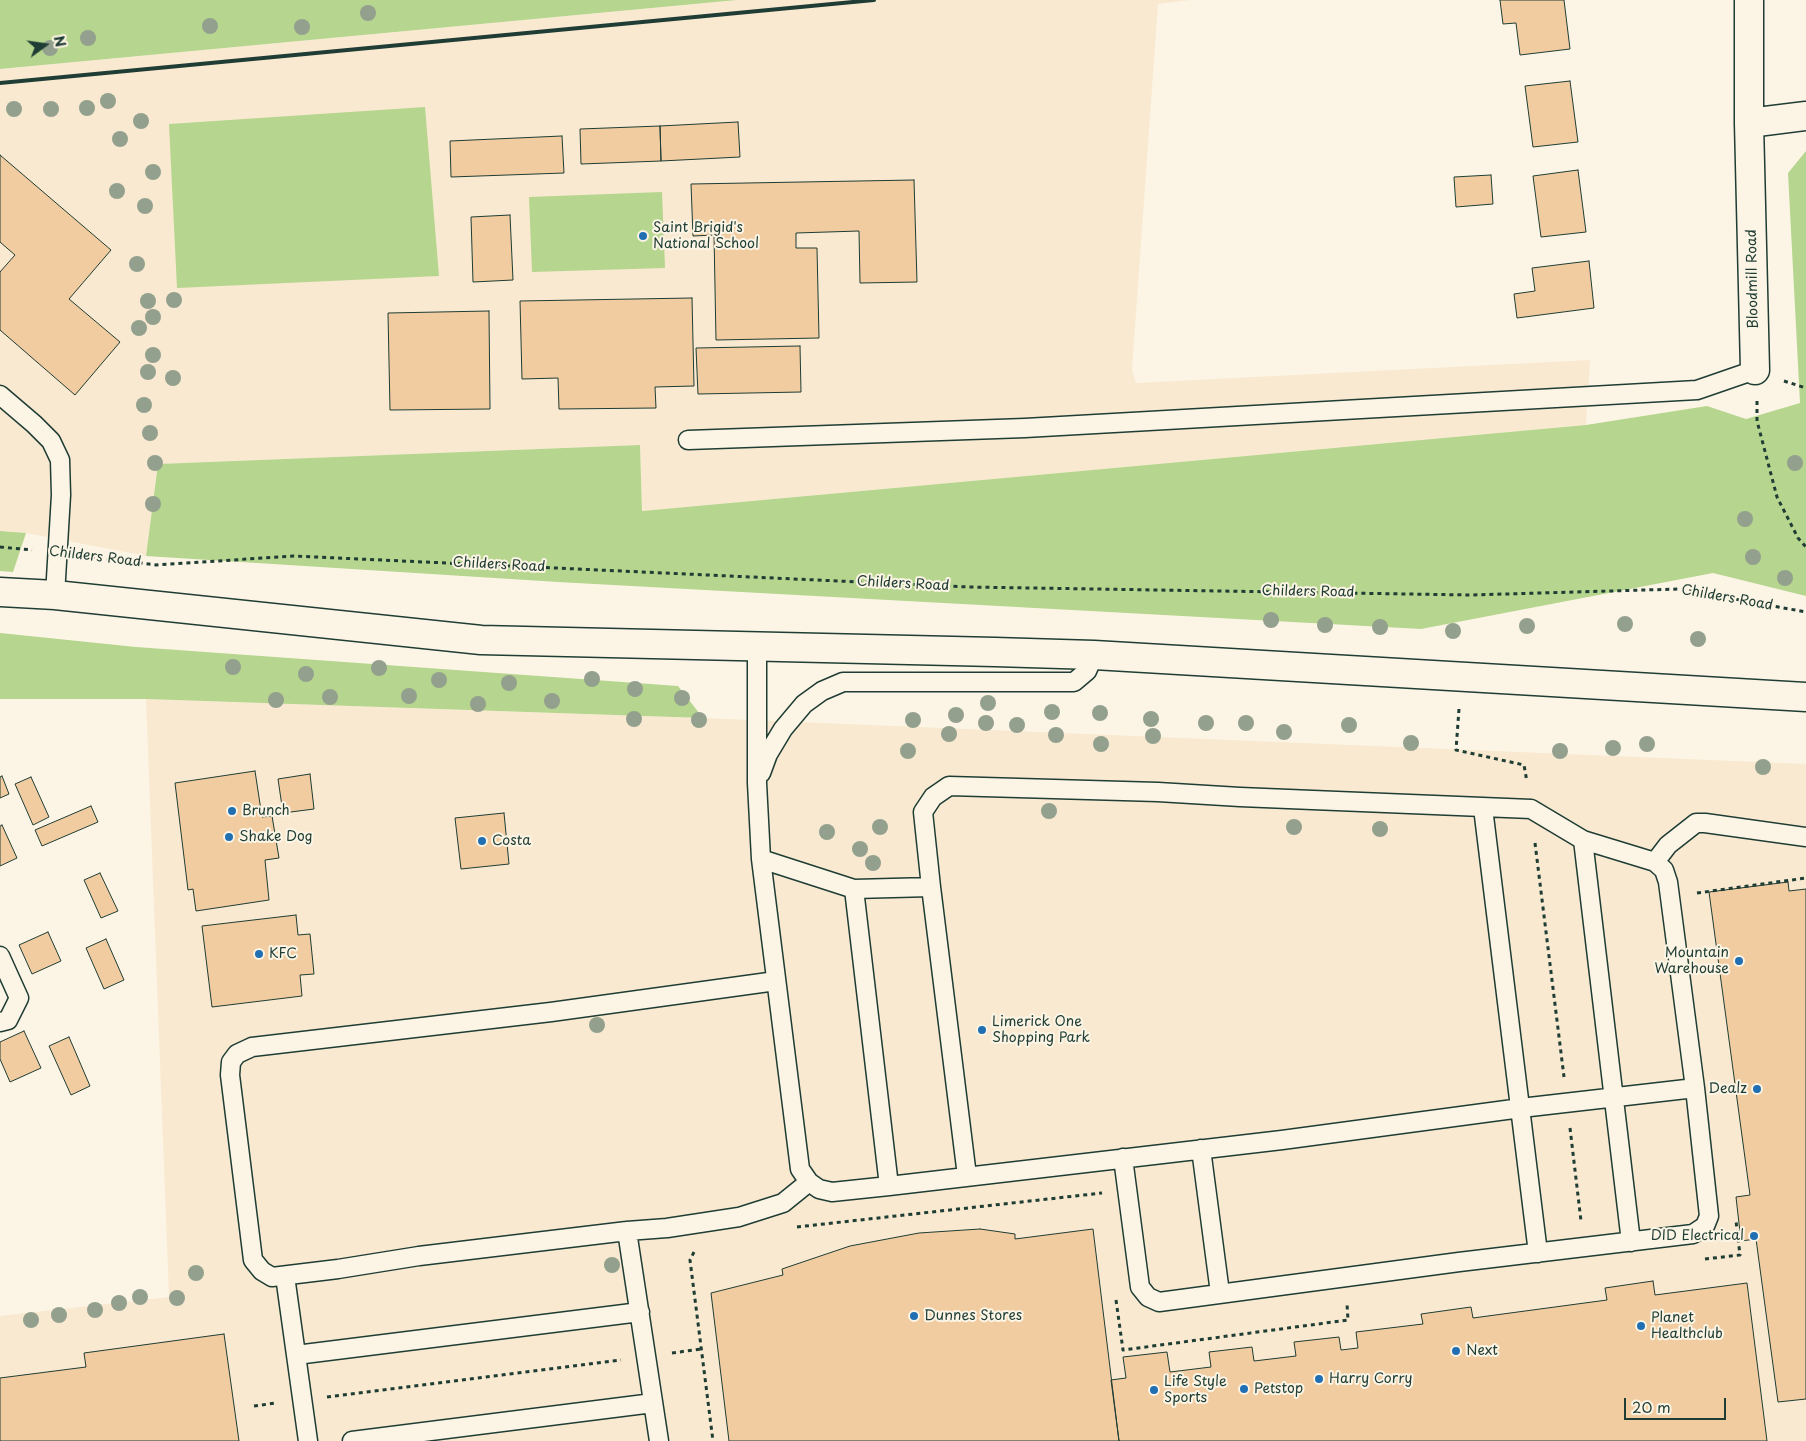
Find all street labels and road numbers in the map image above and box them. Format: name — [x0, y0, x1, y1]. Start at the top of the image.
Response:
street label: Bloodmill Road — [1744, 229, 1762, 329]
street label: Childers Road — [48, 543, 142, 571]
street label: Childers Road — [452, 554, 546, 576]
street label: Childers Road — [856, 573, 950, 595]
street label: Childers Road — [1680, 582, 1774, 614]
street label: Childers Road — [1261, 583, 1355, 601]

